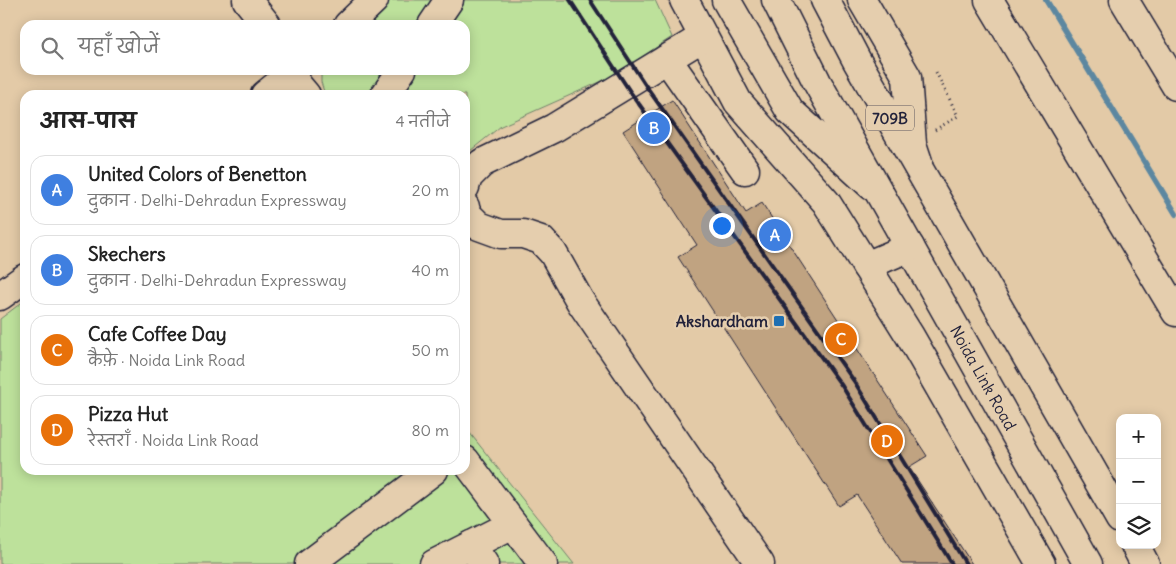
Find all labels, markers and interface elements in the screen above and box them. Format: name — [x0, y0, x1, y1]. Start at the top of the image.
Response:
search box — [20, 20, 470, 75]
icon: search — [38, 34, 66, 62]
text: यहाँ खोजें — [78, 34, 159, 58]
road number: 709B — [866, 106, 914, 130]
text: आस-पास — [40, 107, 137, 134]
pin: B — [638, 109, 670, 147]
text: 4 नतीजे — [395, 111, 450, 131]
text: United Colors of Benetton — [88, 162, 307, 186]
text: A — [52, 180, 62, 200]
text: 20 m — [412, 180, 449, 200]
text: दुकान · Delhi-Dehradun Expressway — [88, 190, 347, 210]
your location — [709, 213, 735, 239]
pin: A — [759, 216, 791, 254]
text: Skechers — [88, 242, 166, 266]
text: B — [52, 260, 62, 280]
text: 40 m — [411, 260, 449, 280]
text: दुकान · Delhi-Dehradun Expressway — [88, 270, 347, 290]
place label: Akshardham — [676, 311, 768, 331]
marker: Akshardham — [772, 314, 786, 328]
pin: C — [825, 320, 857, 358]
text: Cafe Coffee Day — [88, 322, 227, 346]
street label: Noida Link Road — [946, 322, 1021, 434]
text: C — [52, 340, 62, 360]
text: 50 m — [411, 340, 449, 360]
text: कैफ़े · Noida Link Road — [88, 350, 245, 370]
text: Pizza Hut — [88, 402, 168, 426]
map controls — [1116, 414, 1161, 549]
button: + — [1116, 414, 1161, 459]
text: D — [51, 420, 63, 440]
text: 80 m — [411, 420, 449, 440]
pin: D — [871, 422, 903, 460]
text: रेस्तराँ · Noida Link Road — [88, 430, 259, 450]
button: − — [1116, 459, 1161, 504]
button: layers — [1116, 504, 1161, 549]

